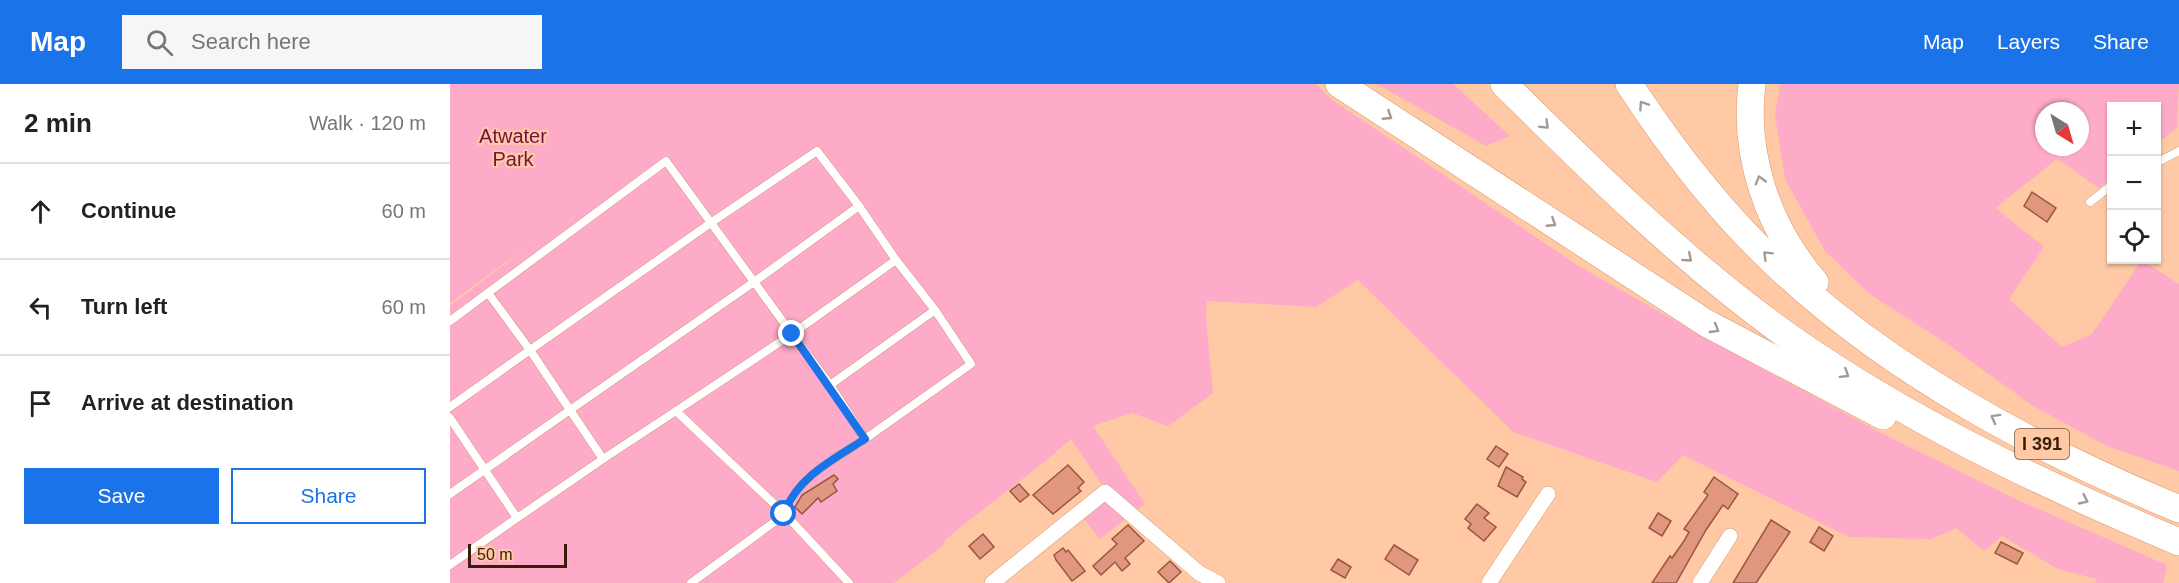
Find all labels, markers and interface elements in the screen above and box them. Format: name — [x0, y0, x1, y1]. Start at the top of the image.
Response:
search box — [122, 15, 542, 69]
text: Map — [30, 26, 86, 57]
icon: search — [143, 26, 176, 59]
text: Search here — [191, 29, 311, 54]
text: Map — [1923, 30, 1964, 53]
text: Layers — [1997, 30, 2060, 53]
text: Share — [2093, 30, 2149, 53]
one-way arrow — [1639, 101, 1650, 112]
north arrow — [2035, 102, 2089, 156]
map controls — [2107, 102, 2161, 264]
button: + — [2107, 102, 2161, 156]
text: 2 min — [24, 108, 92, 138]
one-way arrow — [1382, 109, 1393, 120]
text: Walk · 120 m — [309, 112, 426, 134]
one-way arrow — [1539, 118, 1549, 129]
park label: Atwater Park — [479, 125, 547, 170]
button: − — [2107, 156, 2161, 210]
one-way arrow — [1755, 175, 1767, 186]
icon: ahead — [24, 195, 57, 228]
text: Continue — [81, 198, 176, 223]
text: 60 m — [382, 200, 426, 222]
button: locate — [2107, 210, 2161, 264]
one-way arrow — [1545, 216, 1556, 227]
one-way arrow — [1681, 251, 1692, 262]
one-way arrow — [1763, 252, 1774, 263]
icon: left — [24, 291, 57, 324]
text: Turn left — [81, 294, 167, 319]
text: 60 m — [382, 296, 426, 318]
route end — [778, 320, 804, 346]
one-way arrow — [1709, 321, 1719, 333]
one-way arrow — [1839, 366, 1849, 378]
icon: arrive — [24, 387, 57, 420]
text: Arrive at destination — [81, 390, 294, 415]
one-way arrow — [1991, 414, 2001, 426]
road number: I 391 — [2015, 429, 2069, 459]
button: Save — [24, 468, 219, 524]
button: Share — [231, 468, 426, 524]
one-way arrow — [2077, 492, 2088, 504]
route start — [770, 500, 796, 526]
scale bar — [468, 541, 567, 568]
text: 50 m — [477, 546, 513, 563]

